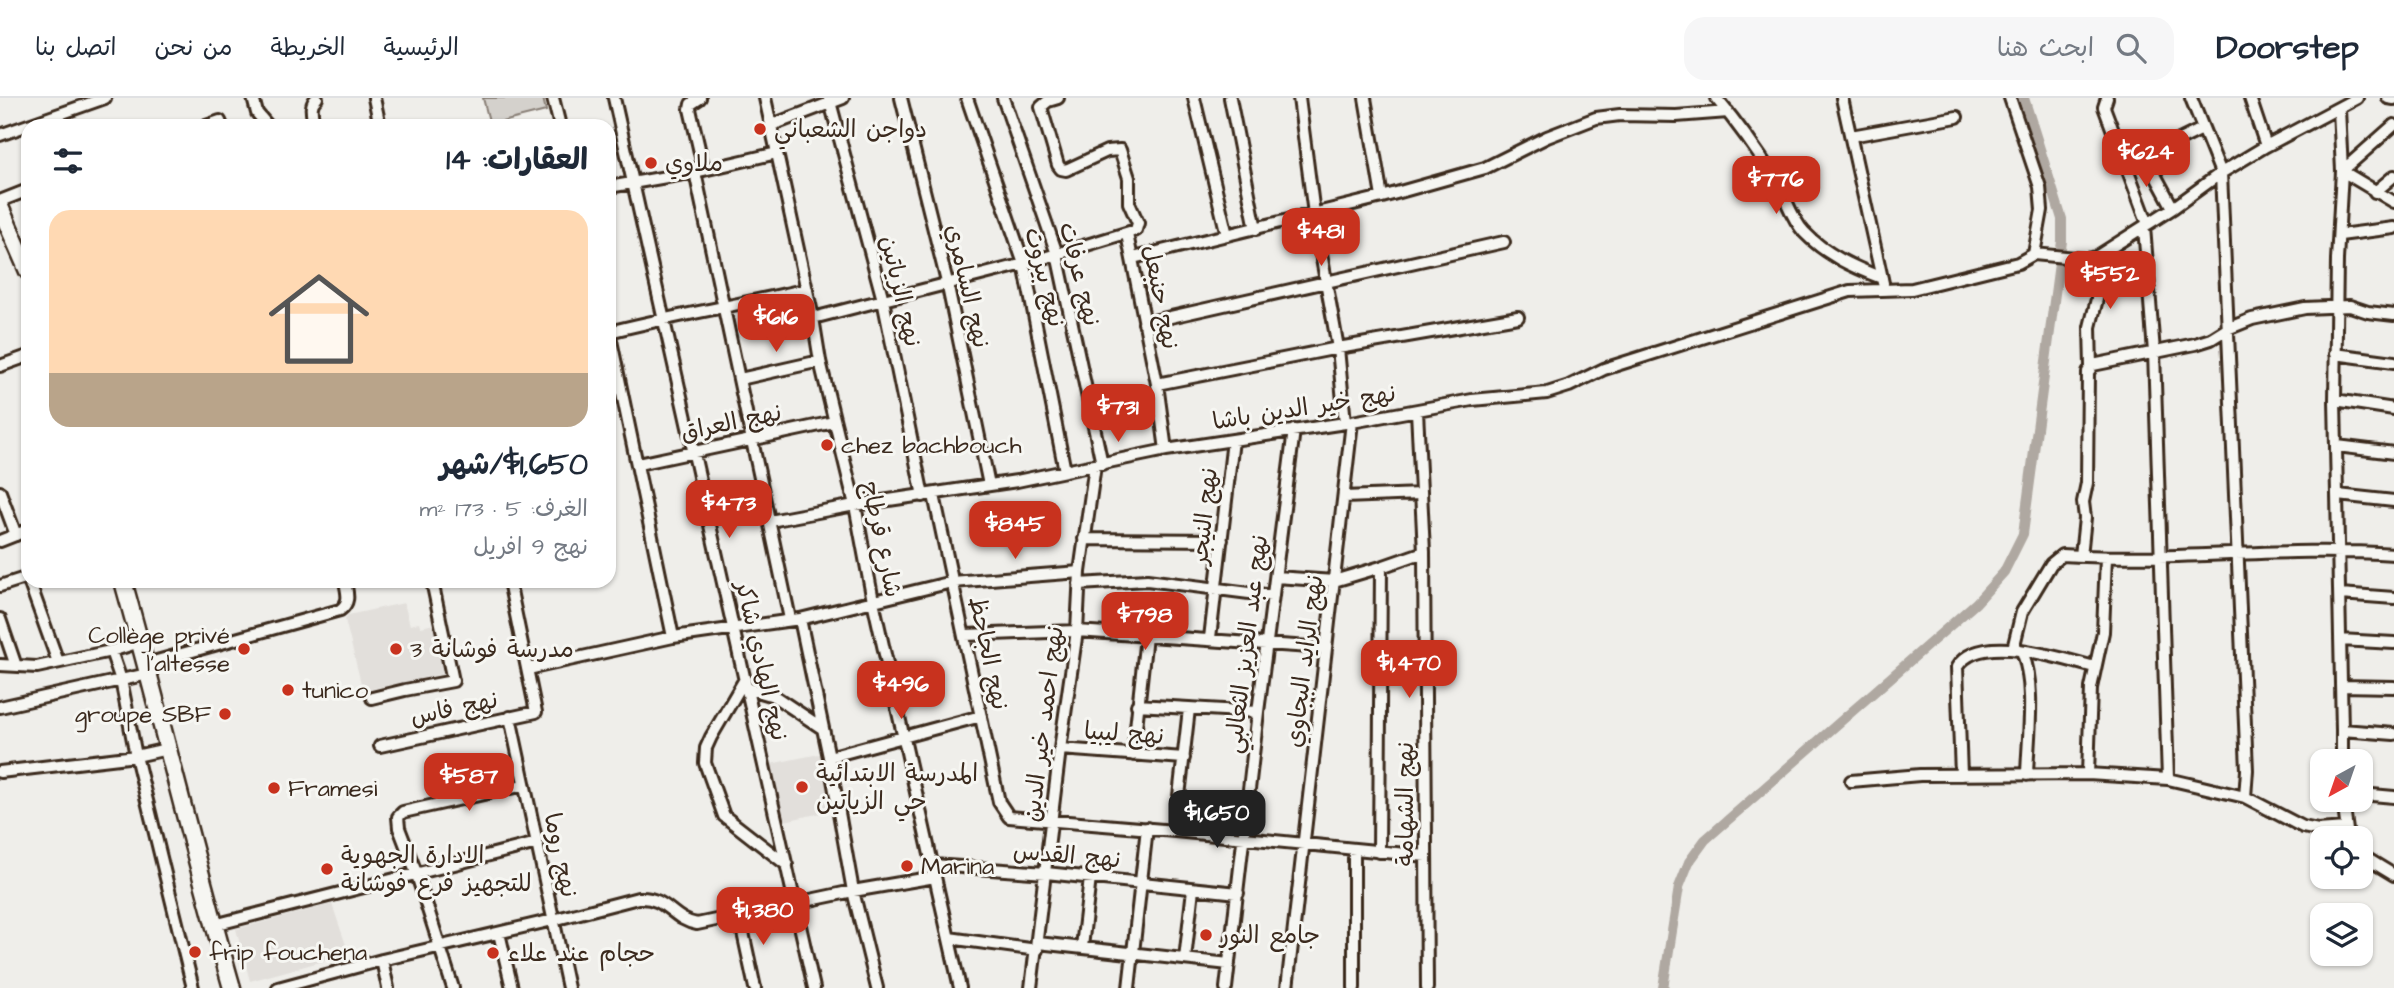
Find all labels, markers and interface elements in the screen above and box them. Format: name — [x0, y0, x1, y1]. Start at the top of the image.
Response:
search box — [1684, 17, 2174, 80]
text: Doorstep — [2216, 25, 2359, 71]
icon: search — [2112, 29, 2150, 67]
text: ابحث هنا — [1997, 30, 2094, 66]
text: اتصل بنا — [35, 31, 116, 65]
text: من نحن — [154, 31, 233, 65]
text: الخريطة — [271, 31, 345, 65]
text: الرئيسية — [383, 31, 459, 65]
place label: دواجن الشعباني — [774, 113, 927, 150]
marker: دواجن الشعباني — [752, 121, 768, 137]
pin: $624 — [2105, 130, 2187, 189]
text: $624 — [2118, 136, 2174, 168]
text: العقارات: 14 — [446, 139, 588, 181]
icon: filters — [49, 142, 87, 180]
place label: ملاوي — [665, 147, 723, 181]
marker: ملاوي — [643, 155, 659, 171]
pin: $776 — [1735, 156, 1817, 216]
text: $776 — [1748, 163, 1804, 195]
pin: $481 — [1280, 208, 1362, 268]
text: $481 — [1298, 215, 1344, 247]
street label: نهج عرفات — [1050, 219, 1108, 330]
street label: نهج السامري — [936, 221, 998, 351]
street label: نهج بيروت — [1015, 224, 1073, 331]
street label: نهج الزياتين — [871, 232, 929, 350]
street label: نهج حنبعل — [1133, 242, 1187, 352]
pin: $552 — [2069, 252, 2151, 311]
icon: home — [256, 256, 382, 382]
text: $552 — [2081, 258, 2139, 290]
pin: $616 — [735, 294, 817, 354]
text: $616 — [754, 301, 798, 333]
street label: نهج خير الدين باشا — [1210, 377, 1398, 439]
pin: $731 — [1077, 384, 1159, 444]
text: $731 — [1097, 391, 1139, 423]
street label: نهج العراق — [678, 396, 785, 450]
place label: chez bachbouch — [841, 429, 1022, 463]
marker: chez bachbouch — [819, 437, 835, 453]
text: $1,650/شهر — [440, 444, 588, 486]
street label: نهج النيجر — [1183, 466, 1227, 568]
street label: شارع قرطاج — [852, 478, 910, 600]
pin: $473 — [688, 480, 770, 540]
text: $473 — [702, 487, 756, 519]
text: الغرف: 5 · 173 m² — [419, 493, 588, 525]
pin: $845 — [974, 502, 1056, 561]
text: $845 — [985, 508, 1045, 540]
text: نهج 9 افريل — [473, 531, 588, 563]
street label: نهج عبد العزيز الثعالبي — [1217, 533, 1280, 756]
street label: نهج الرايد البجاوي — [1278, 573, 1332, 749]
street label: نهج الهادي شاكر — [726, 576, 796, 744]
pin: $798 — [1104, 592, 1186, 652]
street label: نهج الجاحظ — [959, 593, 1017, 713]
text: $798 — [1118, 599, 1172, 631]
place label: Collège privé l'altesse — [88, 619, 230, 681]
street label: نهج احمد خير الدين — [1015, 624, 1073, 824]
place label: مدرسة فوشانة 3 — [410, 633, 574, 667]
pin: $1,470 — [1352, 640, 1466, 700]
marker: Collège privé l'altesse — [236, 641, 252, 657]
marker: مدرسة فوشانة 3 — [388, 641, 404, 657]
text: $1,470 — [1377, 647, 1441, 679]
pin: $496 — [860, 662, 942, 721]
text: $496 — [873, 668, 929, 700]
place label: tunico — [302, 674, 369, 708]
marker: tunico — [280, 682, 296, 698]
street label: نهج فاس — [407, 683, 501, 735]
place label: groupe SBF — [75, 698, 211, 733]
marker: groupe SBF — [217, 706, 233, 722]
street label: نهج ليبيا — [1083, 714, 1165, 754]
street label: نهج الشهامة — [1389, 742, 1423, 866]
north arrow — [2310, 749, 2373, 812]
map controls — [2310, 749, 2373, 966]
pin: $587 — [428, 754, 510, 813]
place label: المدرسة الابتدائية حي الزياتين — [816, 757, 978, 822]
text: $587 — [440, 760, 498, 792]
place label: Framesi — [288, 772, 378, 806]
marker: المدرسة الابتدائية حي الزياتين — [794, 779, 810, 795]
marker: Framesi — [266, 780, 282, 796]
pin: $1,650 — [1160, 790, 1274, 850]
text: $1,650 — [1184, 797, 1250, 829]
street label: نهج روما — [534, 810, 586, 901]
button: locate — [2310, 826, 2373, 889]
street label: نهج القدس — [1012, 834, 1122, 878]
place label: الادارة الجهوية للتجهيز فرع فوشانة — [341, 839, 532, 901]
place label: Marina — [921, 850, 994, 884]
marker: Marina — [899, 858, 915, 874]
marker: الادارة الجهوية للتجهيز فرع فوشانة — [319, 861, 335, 877]
pin: $1,380 — [706, 888, 820, 947]
text: $1,380 — [733, 894, 793, 926]
button: layers — [2310, 903, 2373, 966]
place label: جامع النور — [1218, 919, 1320, 953]
marker: جامع النور — [1198, 927, 1214, 943]
place label: frip fouchena — [209, 936, 367, 970]
place label: حجام عند علاء — [507, 937, 655, 971]
marker: frip fouchena — [187, 944, 203, 960]
marker: حجام عند علاء — [485, 945, 501, 961]

